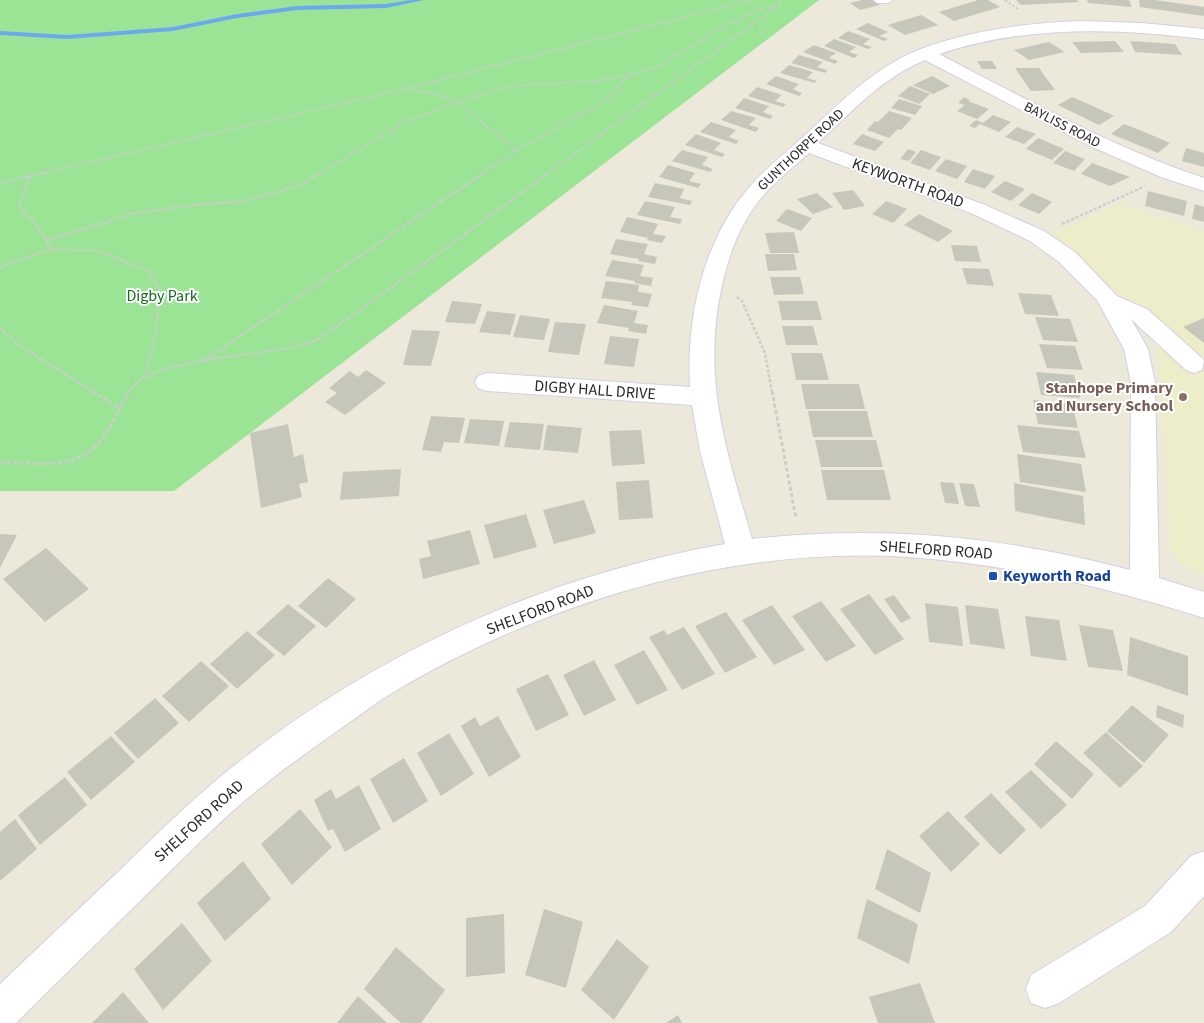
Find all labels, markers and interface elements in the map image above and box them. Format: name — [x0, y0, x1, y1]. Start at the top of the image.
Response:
street label: BAYLISS ROAD — [1020, 97, 1104, 153]
street label: GUNTHORPE ROAD — [753, 104, 849, 196]
street label: KEYWORTH ROAD — [849, 153, 967, 214]
park label: Digby Park — [126, 285, 198, 307]
street label: DIGBY HALL DRIVE — [534, 375, 656, 405]
place label: Stanhope Primary and Nursery School — [1036, 377, 1174, 417]
marker: Stanhope Primary and Nursery School — [1177, 391, 1189, 403]
street label: SHELFORD ROAD — [878, 535, 994, 565]
place label: Keyworth Road — [1003, 565, 1111, 587]
marker: Keyworth Road — [987, 570, 999, 582]
street label: SHELFORD ROAD — [483, 579, 597, 641]
street label: SHELFORD ROAD — [149, 775, 249, 867]

